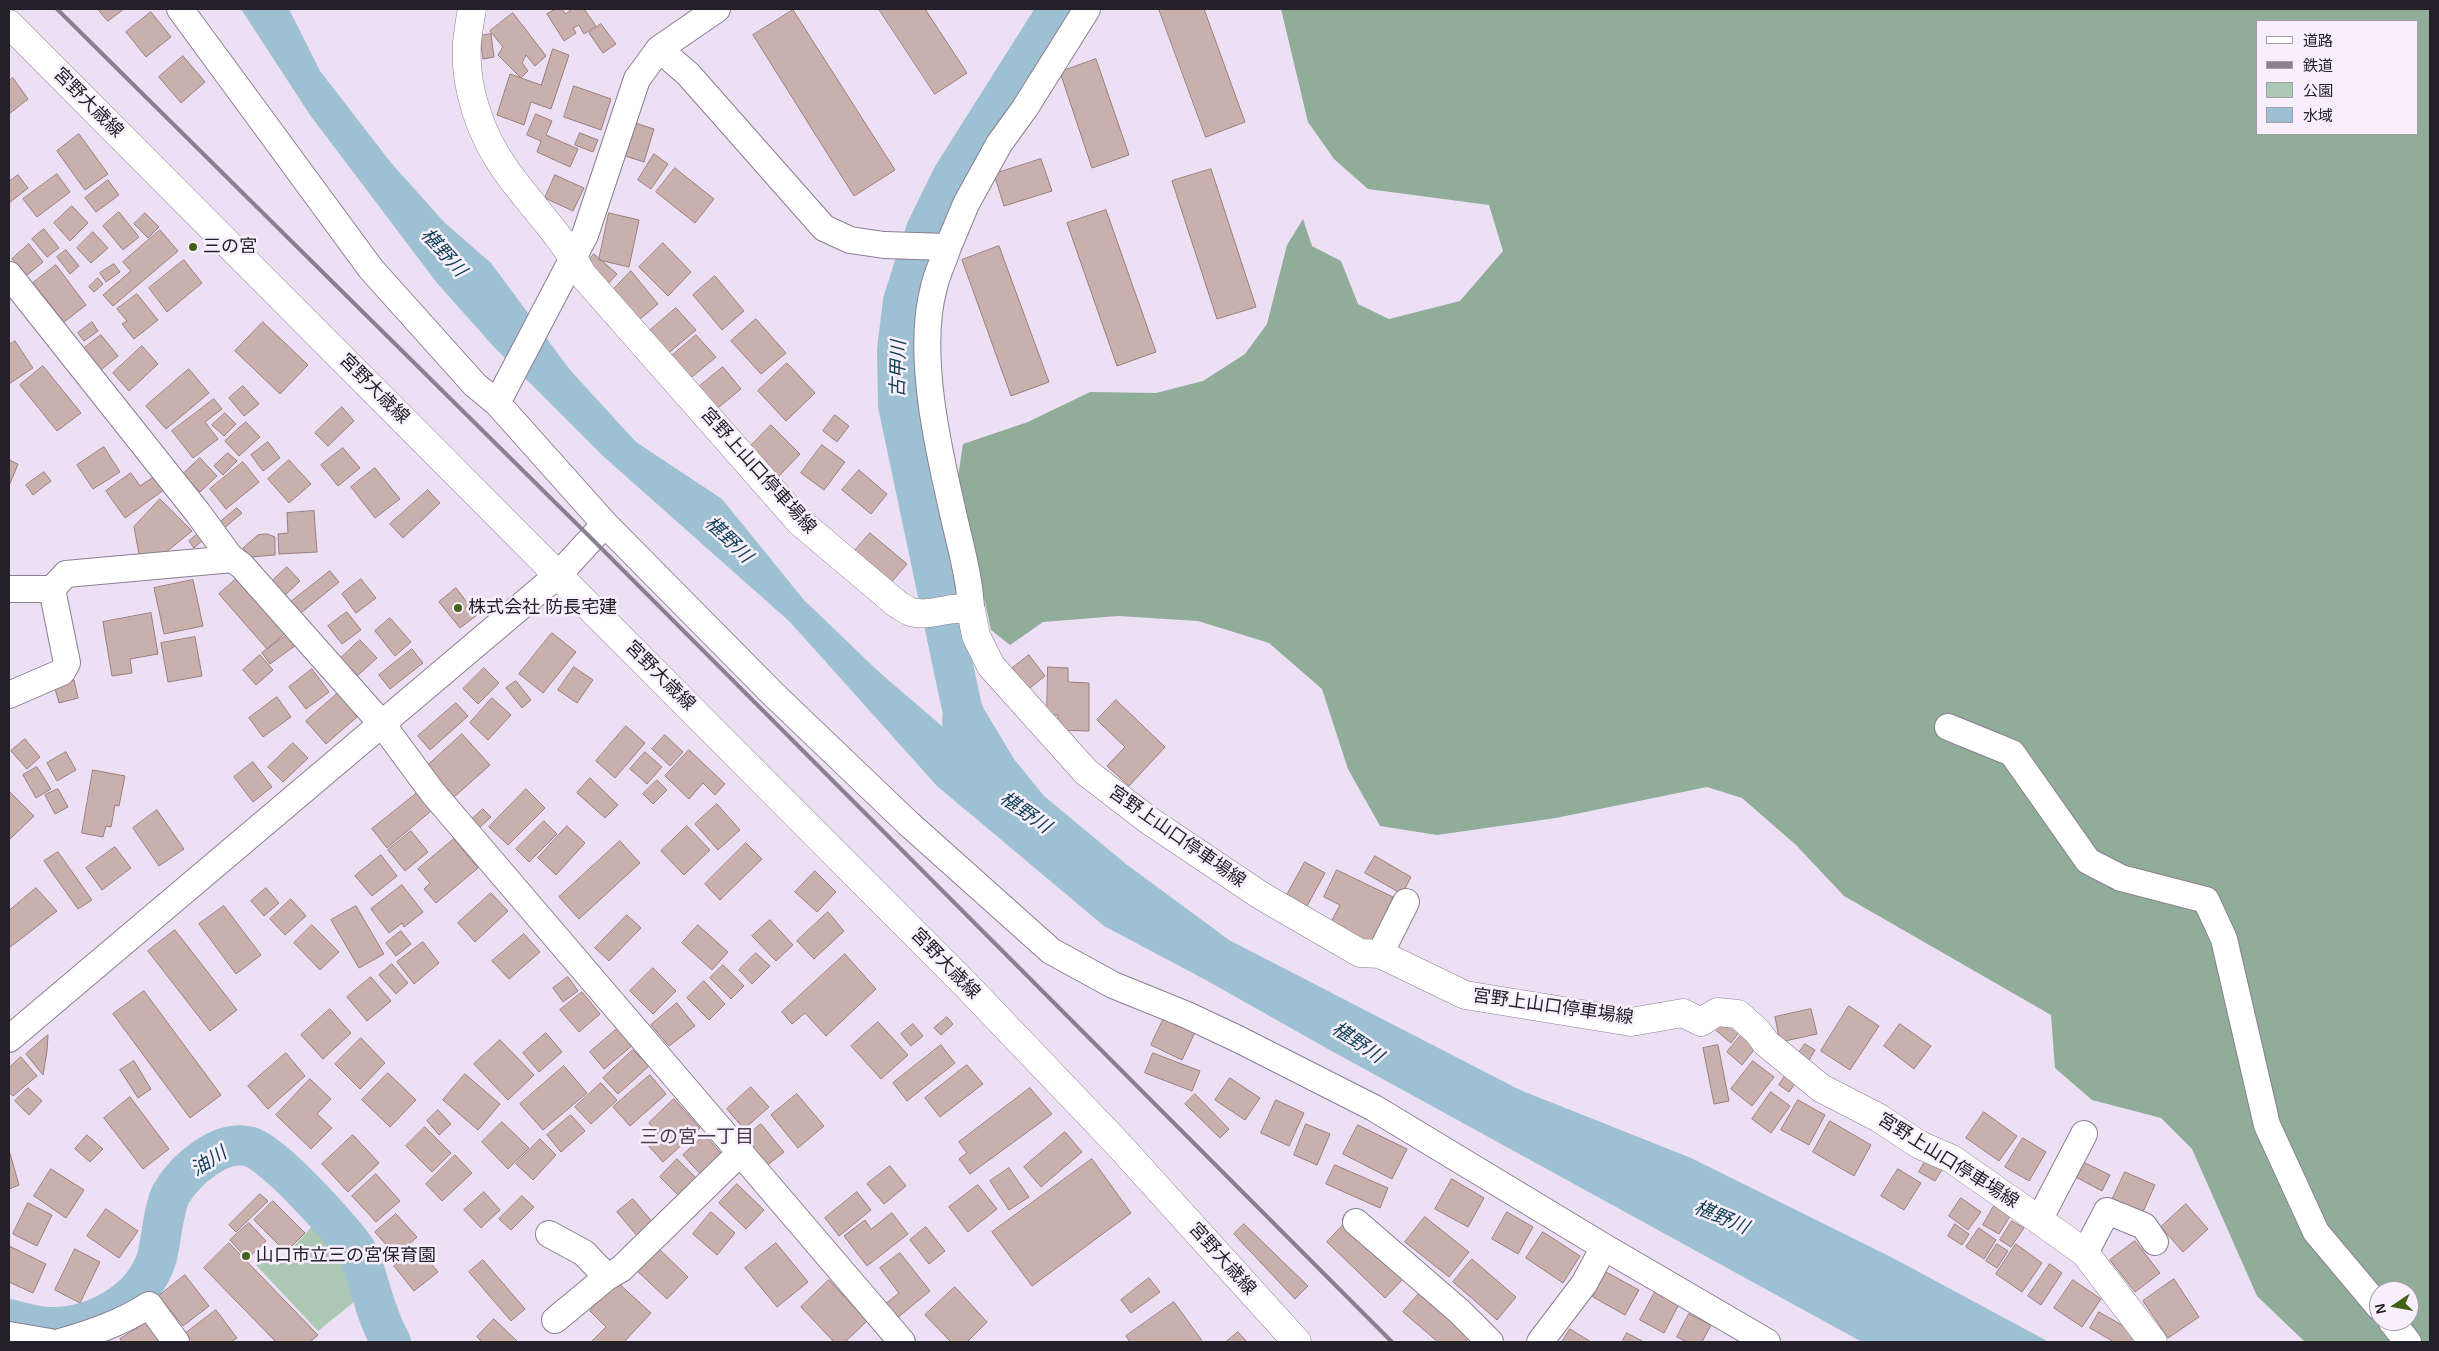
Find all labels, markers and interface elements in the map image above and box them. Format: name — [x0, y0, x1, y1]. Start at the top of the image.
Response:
legend — [2256, 20, 2419, 135]
text: 道路 — [2303, 32, 2333, 49]
text: 鉄道 — [2303, 57, 2333, 74]
street label: 宮野大歳線 — [49, 64, 127, 142]
text: 公園 — [2303, 82, 2333, 99]
text: 水域 — [2303, 107, 2333, 124]
water label: 椹野川 — [415, 224, 471, 282]
place label: 三の宮 — [203, 236, 257, 258]
marker: 三の宮 — [187, 241, 199, 253]
water label: 古甲川 — [887, 340, 911, 398]
street label: 宮野大歳線 — [335, 350, 413, 428]
street label: 宮野上山口停車場線 — [696, 404, 820, 538]
water label: 椹野川 — [700, 512, 756, 568]
place label: 株式会社 防長宅建 — [468, 597, 617, 619]
marker: 株式会社 防長宅建 — [452, 602, 464, 614]
street label: 宮野大歳線 — [621, 637, 699, 715]
street label: 宮野上山口停車場線 — [1104, 782, 1250, 892]
water label: 椹野川 — [995, 787, 1055, 839]
street label: 宮野大歳線 — [906, 924, 984, 1004]
street label: 宮野上山口停車場線 — [1471, 985, 1635, 1029]
water label: 椹野川 — [1327, 1018, 1387, 1068]
street label: 宮野上山口停車場線 — [1874, 1109, 2022, 1213]
district label: 三の宮一丁目 — [640, 1127, 754, 1149]
water label: 油川 — [187, 1142, 231, 1182]
water label: 椹野川 — [1690, 1196, 1752, 1240]
street label: 宮野大歳線 — [1184, 1218, 1260, 1300]
place label: 山口市立三の宮保育園 — [256, 1245, 436, 1267]
marker: 山口市立三の宮保育園 — [240, 1250, 252, 1262]
north arrow — [2369, 1281, 2419, 1331]
text: N — [2371, 1302, 2389, 1316]

